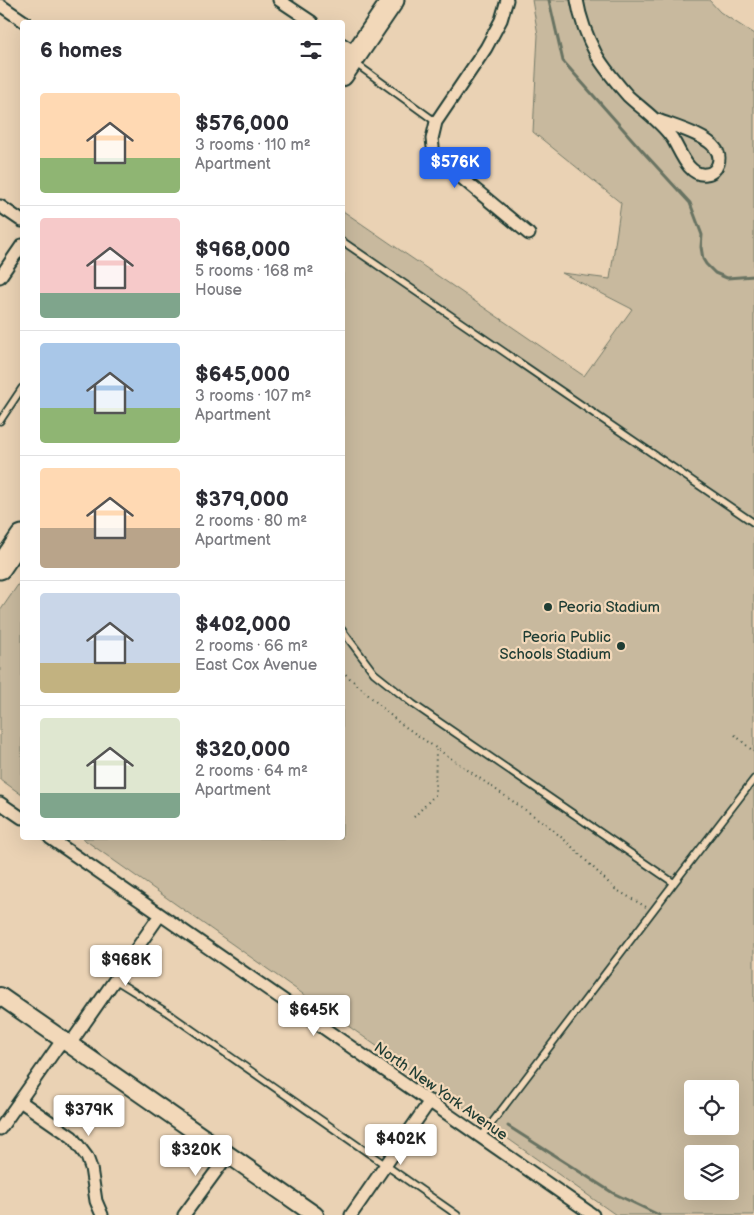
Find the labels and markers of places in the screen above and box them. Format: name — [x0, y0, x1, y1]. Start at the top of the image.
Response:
pin: $576K — [420, 146, 490, 189]
place label: Peoria Stadium — [558, 598, 660, 617]
marker: Peoria Stadium — [542, 601, 554, 613]
place label: Peoria Public Schools Stadium — [500, 628, 611, 664]
marker: Peoria Public Schools Stadium — [615, 640, 627, 652]
pin: $968K — [91, 944, 161, 987]
pin: $645K — [279, 994, 349, 1037]
pin: $379K — [54, 1094, 124, 1137]
pin: $402K — [366, 1124, 436, 1166]
pin: $320K — [161, 1134, 231, 1177]

